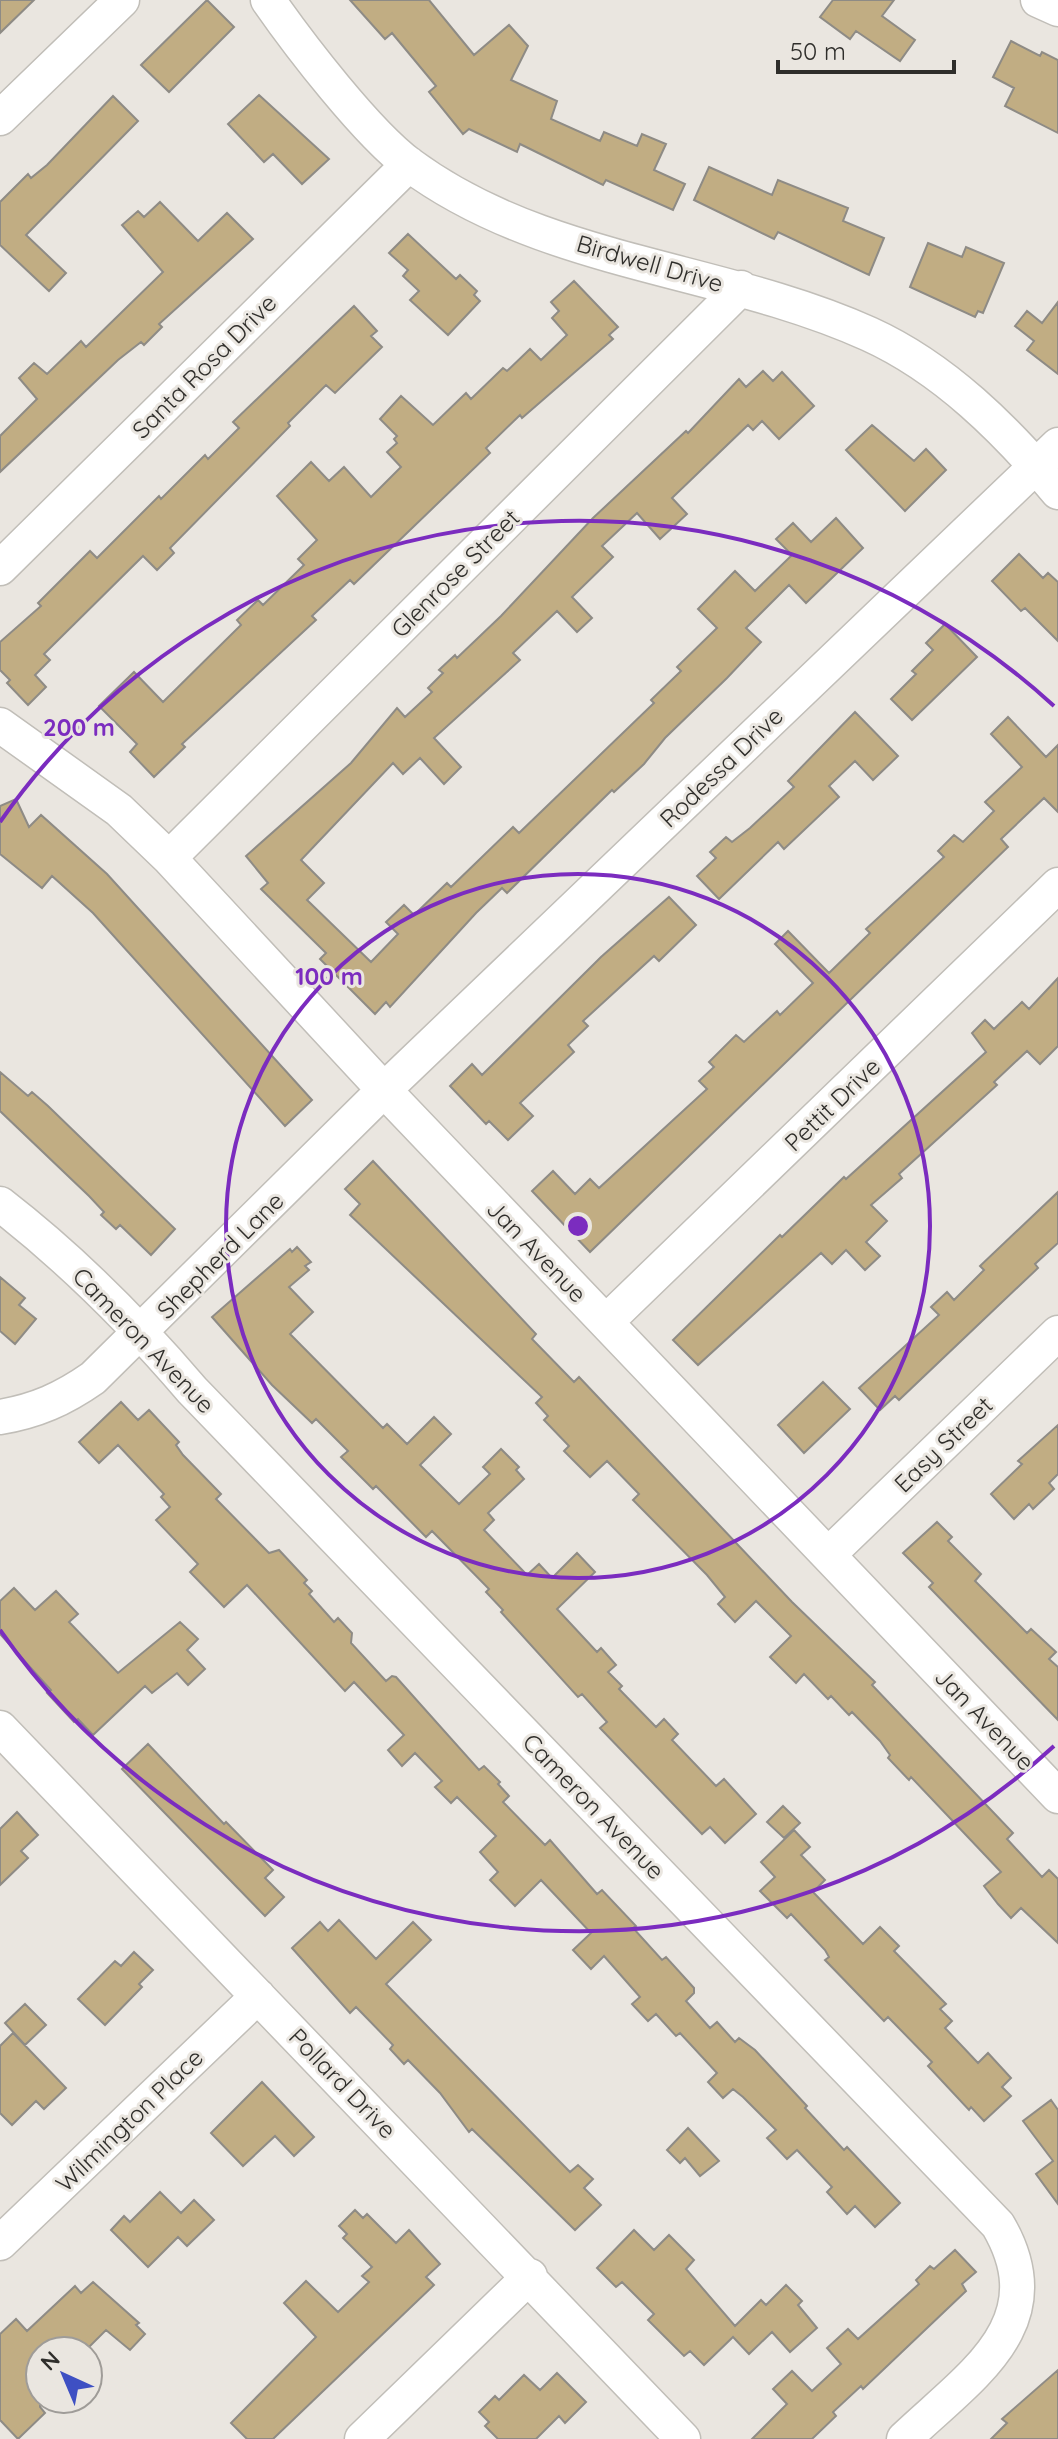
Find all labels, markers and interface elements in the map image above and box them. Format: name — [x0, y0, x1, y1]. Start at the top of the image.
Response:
scale bar — [778, 24, 954, 74]
text: 50 m — [790, 36, 846, 66]
street label: Birdwell Drive — [573, 228, 727, 298]
street label: Santa Rosa Drive — [126, 288, 282, 444]
street label: Glenrose Street — [384, 502, 526, 644]
street label: Rodessa Drive — [653, 701, 789, 833]
text: 200 m — [43, 712, 115, 742]
text: 100 m — [295, 961, 363, 991]
street label: Pettit Drive — [778, 1051, 886, 1157]
street label: Shepherd Lane — [150, 1185, 290, 1325]
street label: Jan Avenue — [481, 1194, 593, 1308]
centre of rings — [564, 1212, 592, 1240]
street label: Cameron Avenue — [67, 1261, 221, 1419]
street label: Easy Street — [888, 1390, 998, 1498]
street label: Jan Avenue — [929, 1662, 1041, 1776]
street label: Cameron Avenue — [517, 1727, 671, 1885]
street label: Pollard Drive — [283, 2022, 403, 2144]
street label: Wilmington Place — [49, 2042, 209, 2198]
north arrow — [24, 2335, 104, 2415]
text: N — [35, 2345, 66, 2376]

